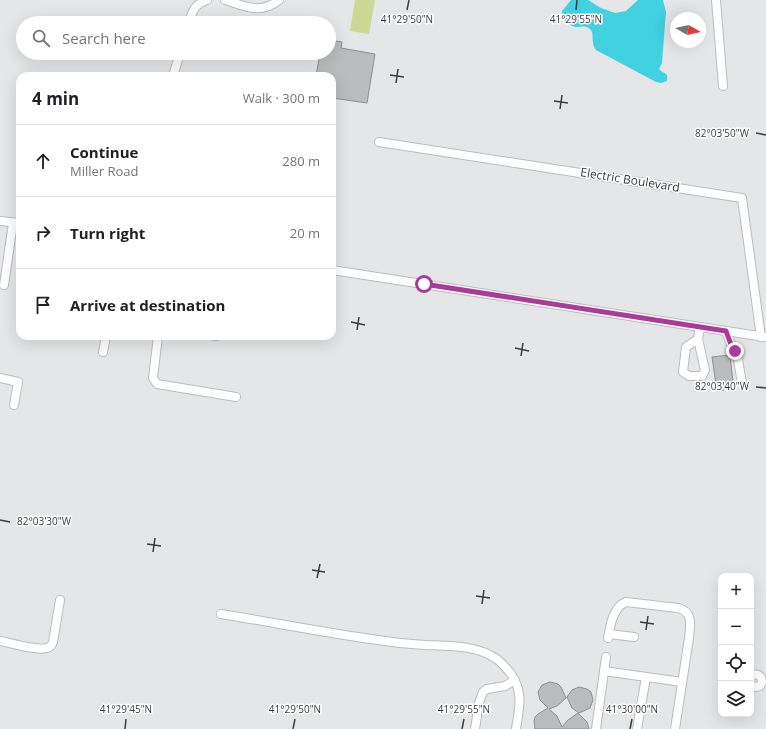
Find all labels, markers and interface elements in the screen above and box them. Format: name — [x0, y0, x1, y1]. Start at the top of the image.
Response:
text: 41°29'50"N — [381, 12, 433, 26]
text: 41°29'55"N — [550, 12, 602, 26]
north arrow — [670, 12, 706, 48]
search box — [16, 16, 336, 60]
icon: search — [30, 27, 52, 49]
text: Search here — [62, 28, 146, 48]
text: 4 min — [32, 87, 79, 110]
text: Walk · 300 m — [243, 89, 320, 107]
text: 82°03'50"W — [695, 126, 750, 140]
text: Continue — [70, 142, 138, 162]
icon: ahead — [32, 150, 54, 172]
text: 280 m — [282, 152, 320, 170]
text: Miller Road — [70, 162, 139, 180]
street label: Electric Boulevard — [579, 163, 681, 196]
icon: right — [32, 222, 54, 244]
text: Turn right — [70, 223, 145, 243]
text: 20 m — [290, 224, 320, 242]
route start — [415, 275, 433, 293]
icon: arrive — [32, 294, 54, 316]
text: Arrive at destination — [70, 295, 225, 315]
route end — [726, 342, 744, 360]
text: 82°03'40"W — [695, 379, 750, 393]
text: 82°03'30"W — [17, 514, 72, 528]
map controls — [718, 573, 754, 717]
button: + — [718, 573, 754, 609]
button: − — [718, 609, 754, 645]
button: locate — [718, 645, 754, 681]
button: layers — [718, 681, 754, 717]
text: 41°29'45"N — [100, 702, 152, 716]
text: 41°29'50"N — [269, 702, 321, 716]
text: 41°29'55"N — [438, 702, 490, 716]
text: 41°30'00"N — [606, 702, 658, 716]

